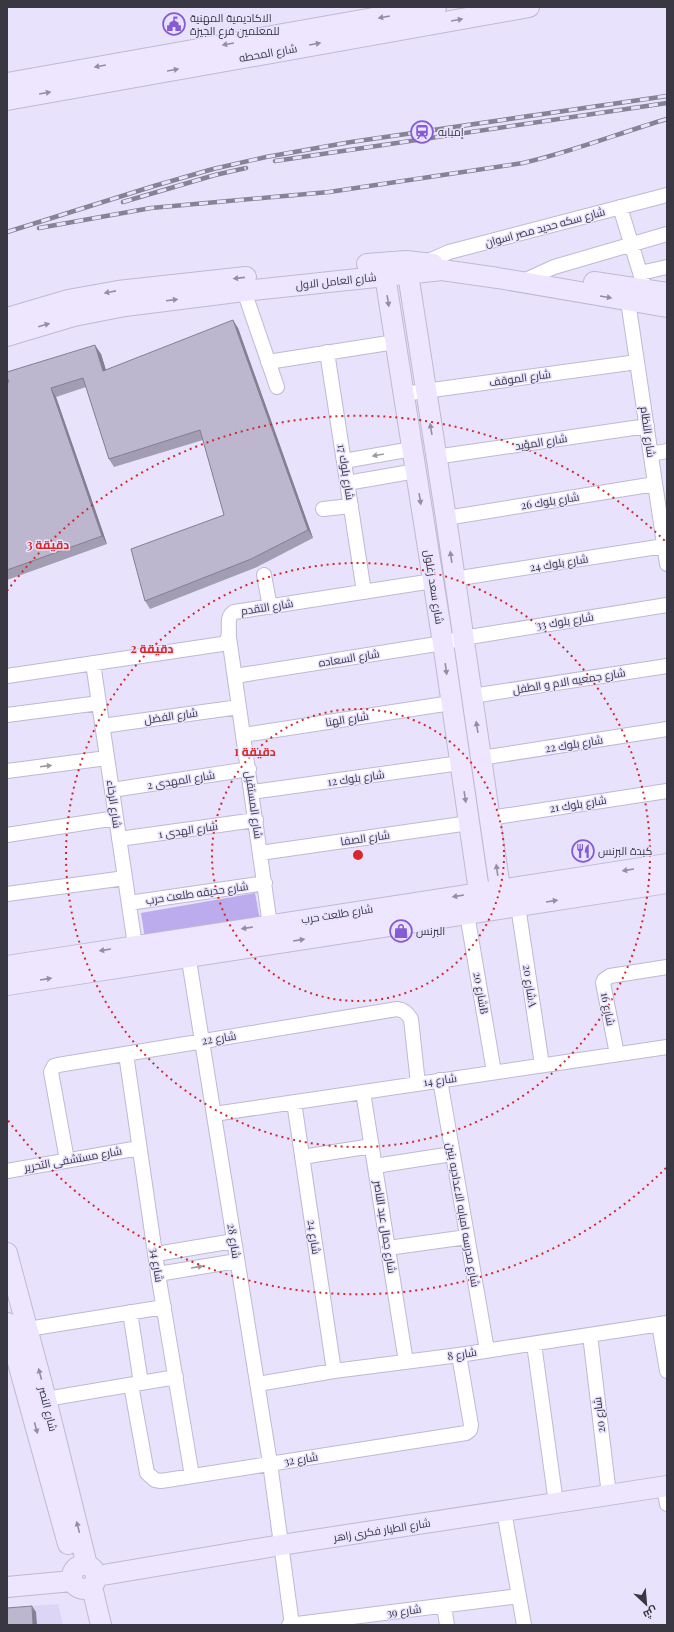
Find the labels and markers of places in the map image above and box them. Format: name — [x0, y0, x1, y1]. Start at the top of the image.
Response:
place label: الاكاديمية المهنية للمعلمين فرع الجيزة — [190, 10, 280, 39]
public building icon: الاكاديمية المهنية للمعلمين فرع الجيزة — [161, 11, 187, 37]
station icon: إمبابه — [409, 119, 435, 145]
place label: إمبابه — [438, 124, 464, 139]
restaurant icon: كبدة البرنس — [570, 838, 596, 864]
place label: كبدة البرنس — [598, 843, 652, 858]
centre of rings — [351, 848, 365, 862]
shop icon: البرنس — [388, 918, 414, 944]
place label: البرنس — [416, 923, 445, 938]

